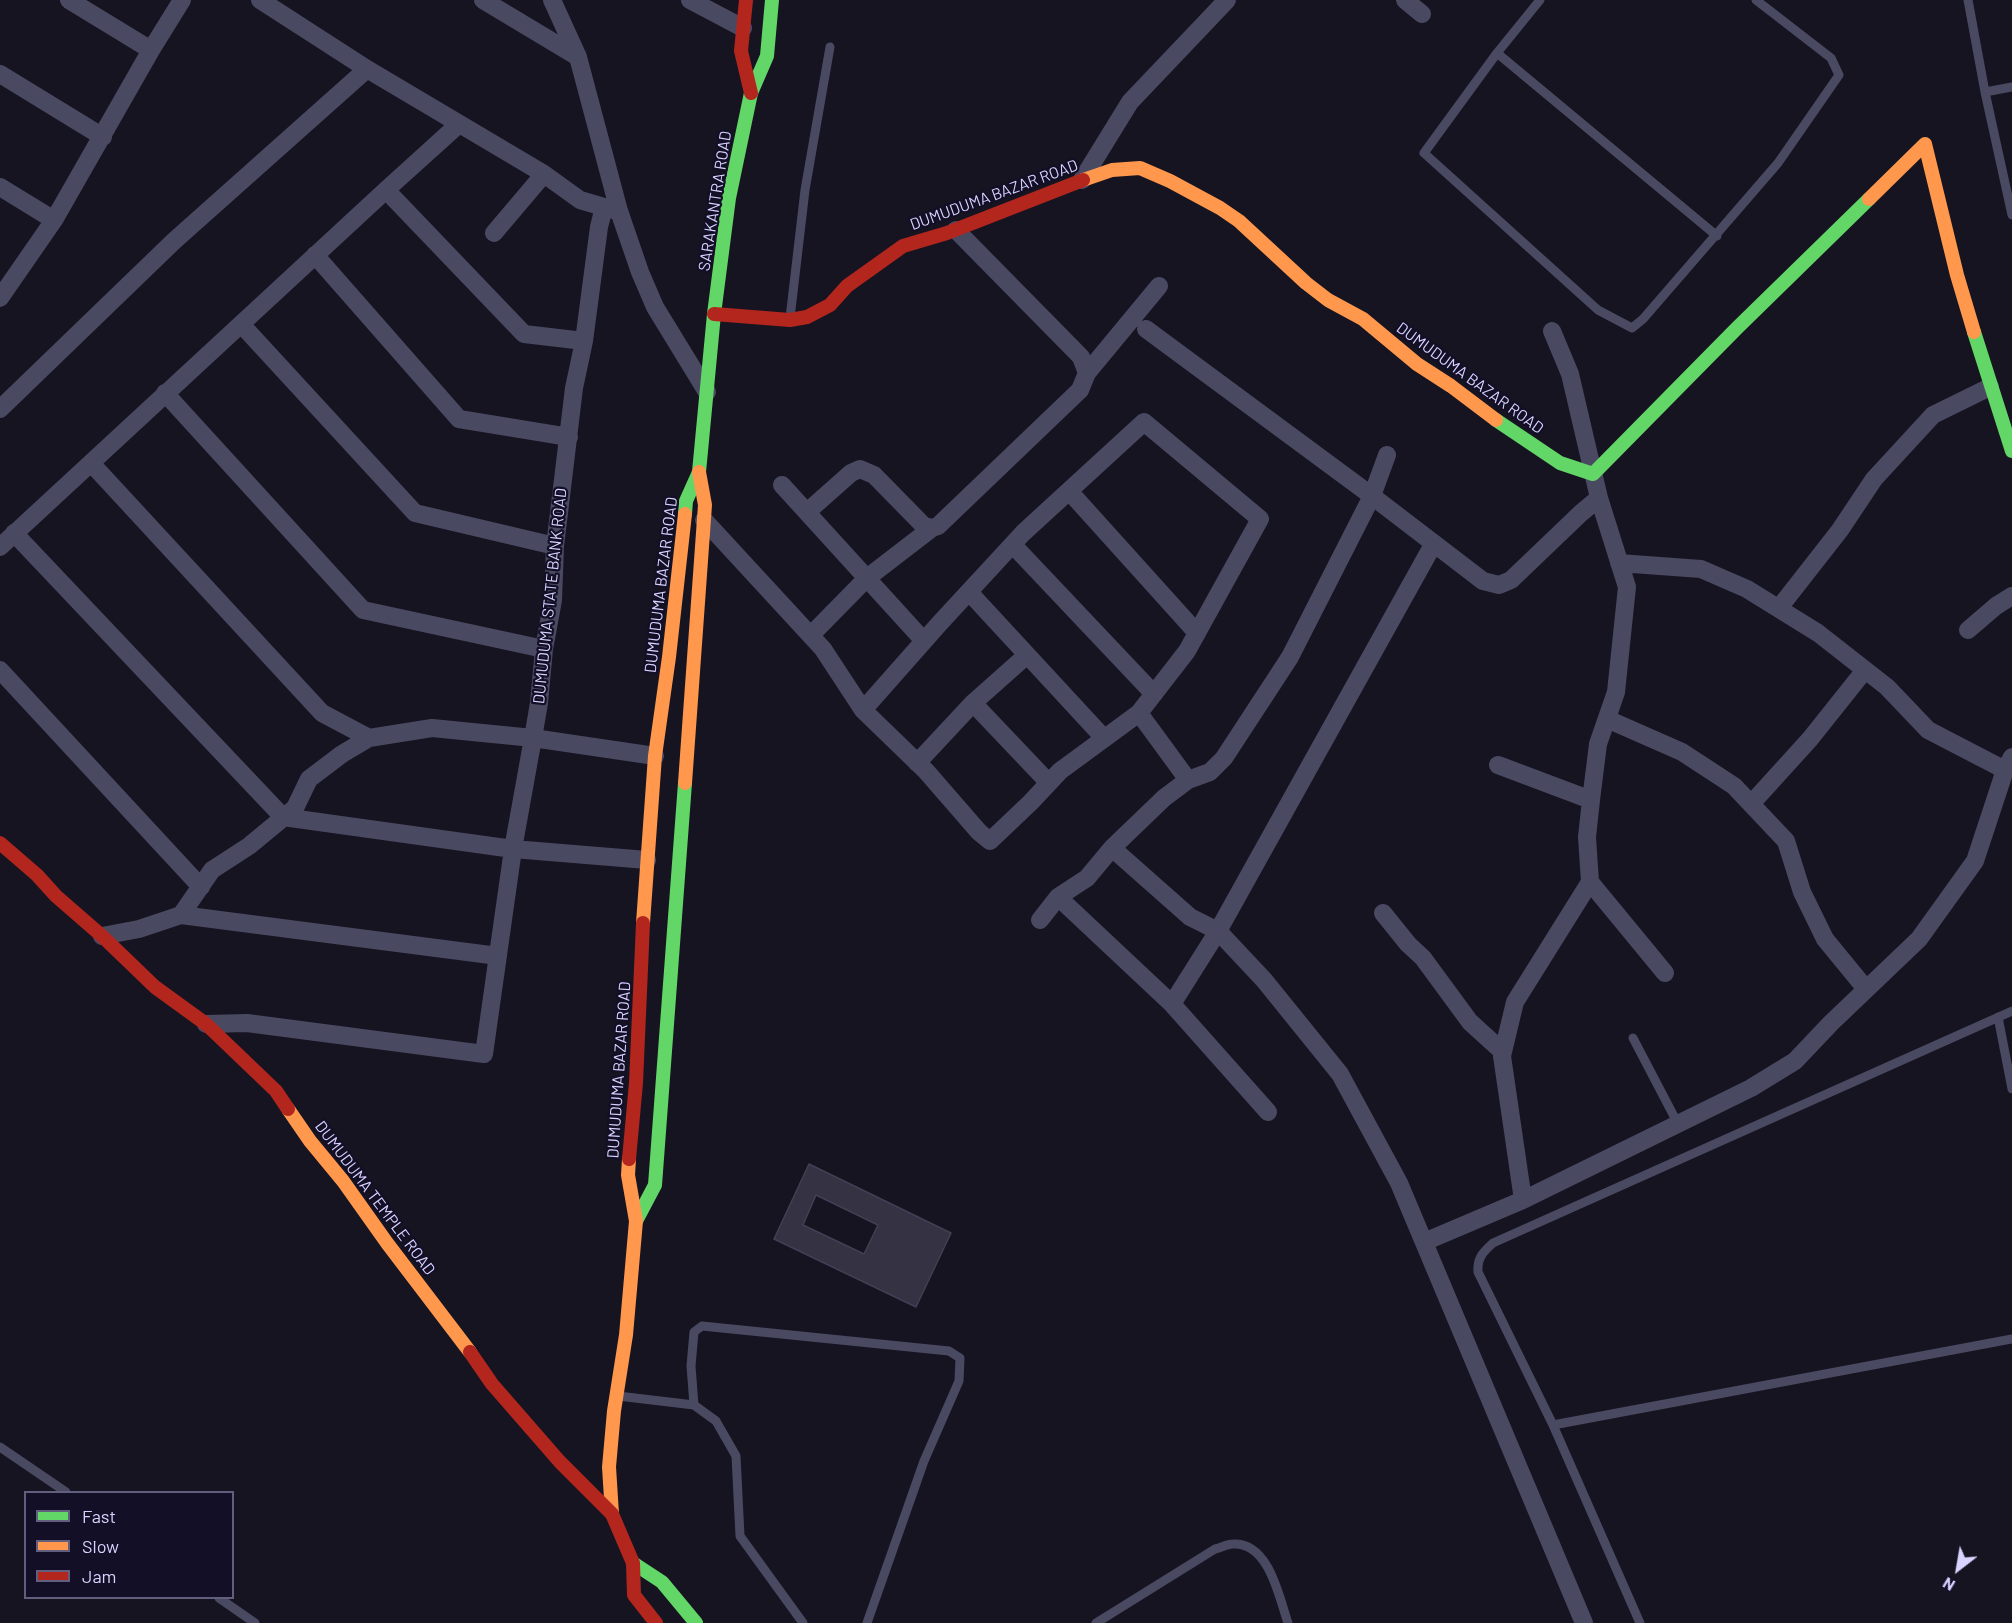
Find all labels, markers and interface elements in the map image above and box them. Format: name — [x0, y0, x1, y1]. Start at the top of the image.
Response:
street label: SARAKANTRA ROAD — [694, 130, 736, 272]
street label: DUMUDUMA BAZAR ROAD — [907, 156, 1081, 234]
street label: DUMUDUMA BAZAR ROAD — [1393, 318, 1547, 438]
street label: DUMUDUMA STATE BANK ROAD — [529, 487, 571, 705]
street label: DUMUDUMA BAZAR ROAD — [641, 496, 681, 674]
street label: DUMUDUMA BAZAR ROAD — [603, 981, 635, 1159]
street label: DUMUDUMA TEMPLE ROAD — [311, 1117, 439, 1279]
legend — [24, 1491, 234, 1599]
text: Fast — [82, 1505, 116, 1527]
text: Slow — [82, 1535, 119, 1557]
north arrow — [1928, 1539, 1988, 1599]
text: Jam — [82, 1565, 116, 1587]
text: N — [1939, 1574, 1958, 1596]

